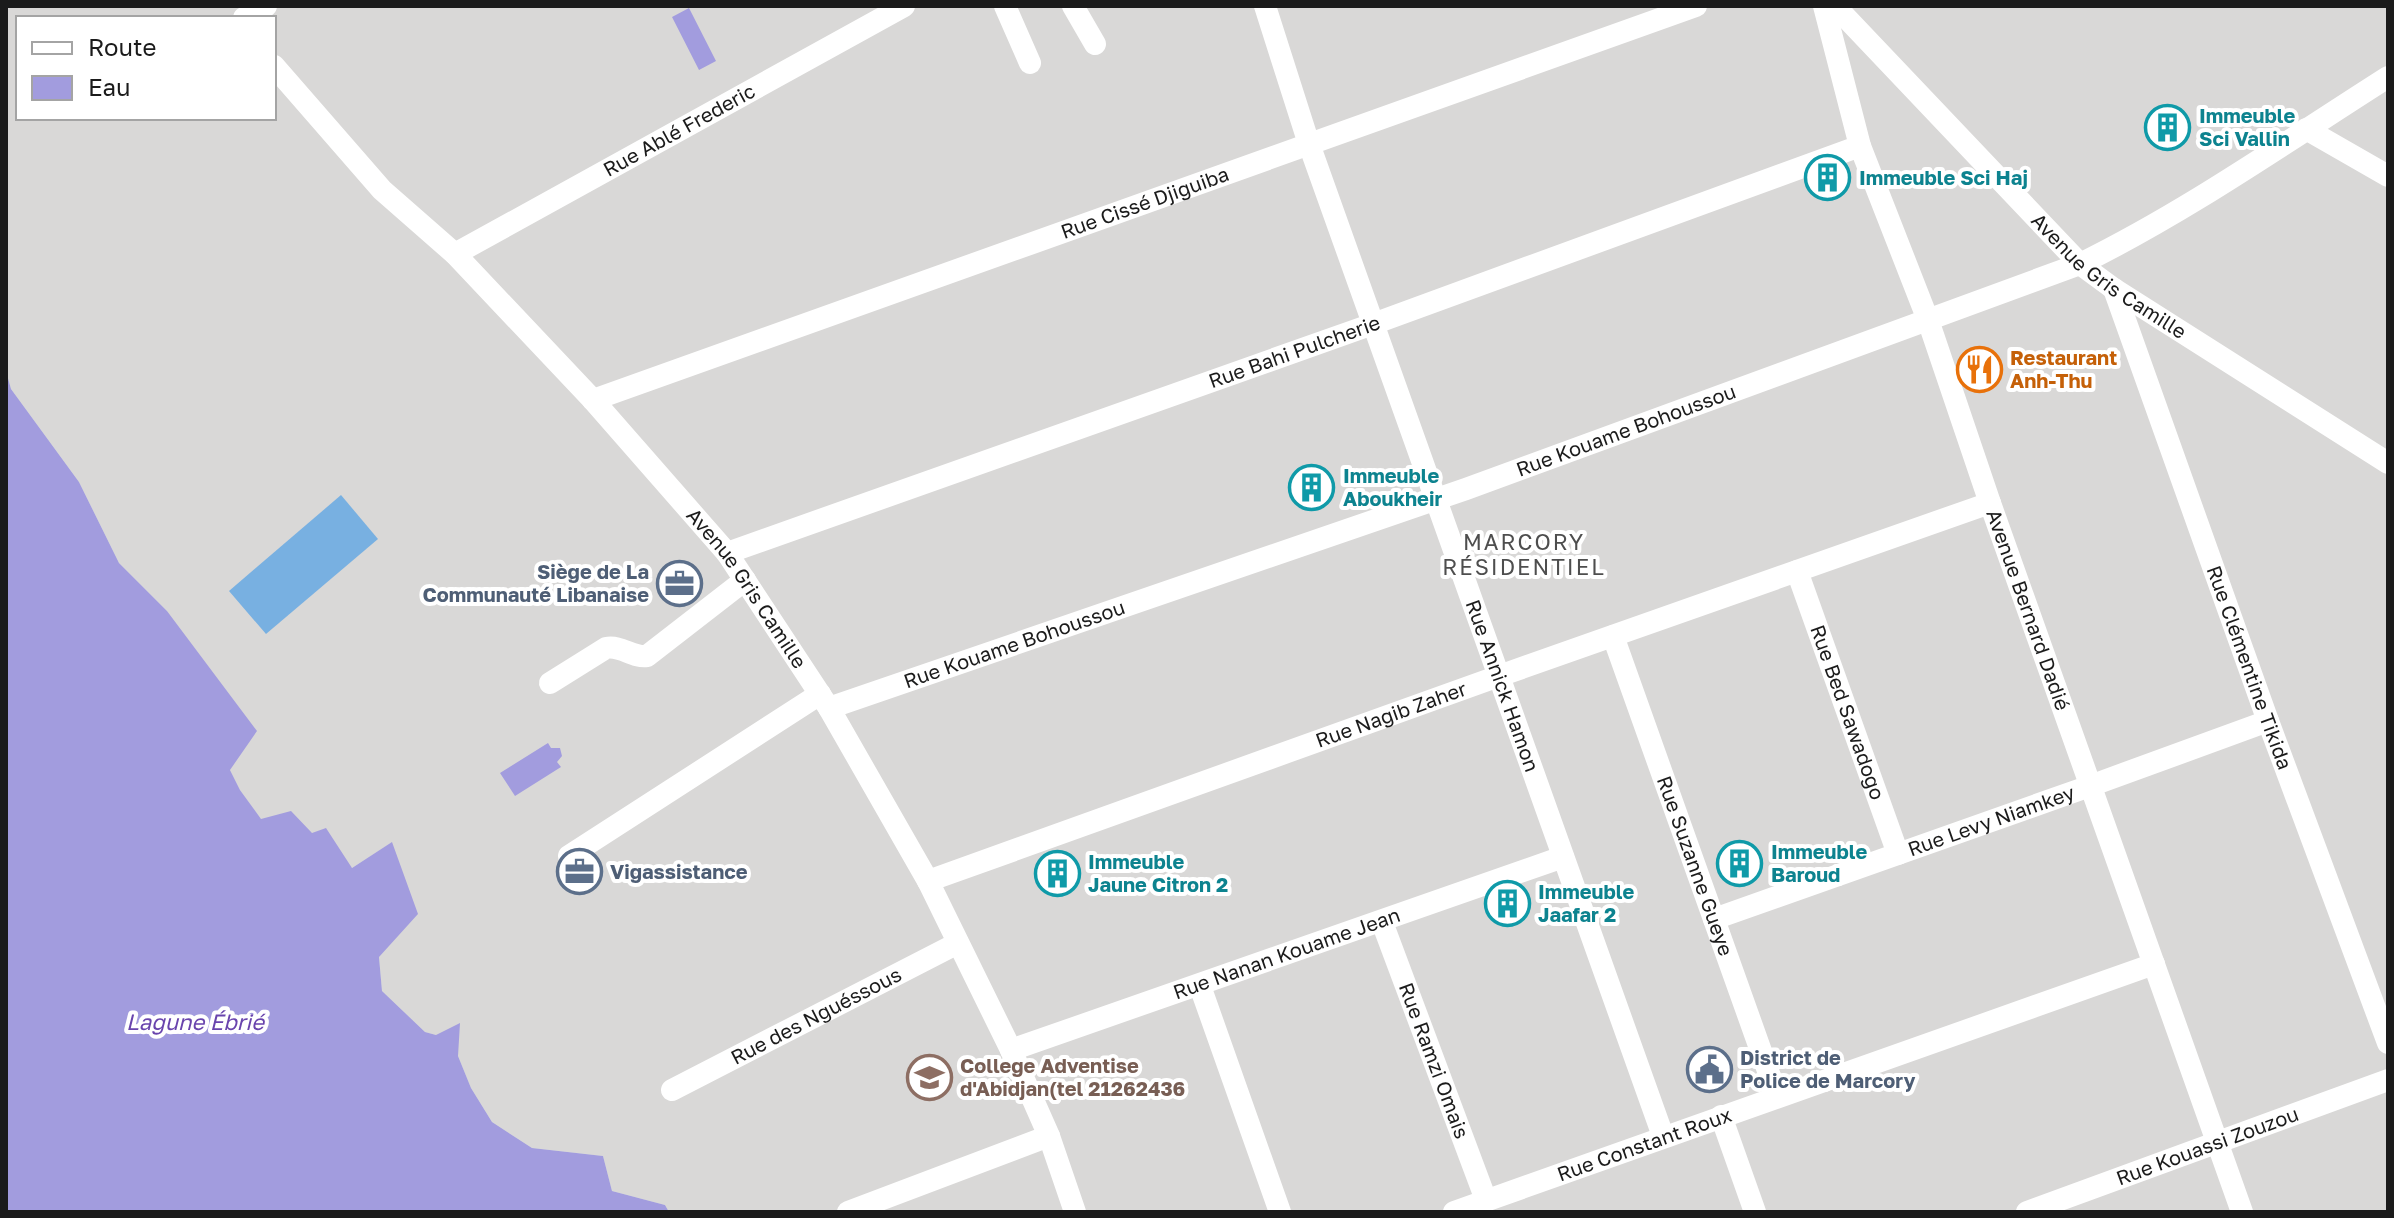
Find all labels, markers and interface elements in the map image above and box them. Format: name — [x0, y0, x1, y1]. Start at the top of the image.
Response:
legend — [16, 16, 276, 120]
text: Route — [88, 32, 157, 61]
text: Eau — [88, 72, 130, 101]
street label: Rue Ablé Frederic — [599, 78, 759, 181]
building icon: Immeuble Sci Vallin — [2144, 103, 2192, 151]
place label: Immeuble Sci Vallin — [2199, 103, 2295, 150]
building icon: Immeuble Sci Haj — [1804, 154, 1852, 202]
street label: Rue Cissé Djiguiba — [1057, 161, 1232, 243]
place label: Immeuble Sci Haj — [1859, 165, 2028, 189]
street label: Avenue Gris Camille — [2027, 208, 2191, 343]
street label: Rue Bahi Pulcherie — [1205, 309, 1383, 392]
place label: Restaurant Anh-Thu — [2010, 345, 2117, 392]
restaurant icon: Restaurant Anh-Thu — [1955, 346, 2003, 394]
street label: Rue Kouame Bohoussou — [1513, 378, 1739, 481]
place label: Immeuble Aboukheir — [1343, 463, 1442, 510]
building icon: Immeuble Aboukheir — [1288, 464, 1336, 512]
street label: Avenue Gris Camille — [682, 503, 812, 672]
street label: Avenue Bernard Dadié — [1982, 506, 2076, 713]
district label: MARCORY RÉSIDENTIEL — [1442, 528, 1606, 580]
place label: Siège de La Communauté Libanaise — [423, 559, 649, 606]
office icon: Siège de La Communauté Libanaise — [656, 559, 704, 607]
street label: Rue Clémentine Tikida — [2203, 562, 2298, 773]
street label: Rue Kouame Bohoussou — [900, 594, 1128, 692]
street label: Rue Annick Hamon — [1462, 596, 1545, 775]
street label: Rue Bed Sawadogo — [1806, 621, 1891, 803]
street label: Rue Nagib Zaher — [1312, 676, 1470, 752]
street label: Rue Suzanne Gueye — [1653, 772, 1739, 959]
street label: Rue Levy Niamkey — [1904, 779, 2077, 861]
building icon: Immeuble Baroud — [1716, 839, 1764, 887]
place label: Immeuble Baroud — [1771, 839, 1867, 886]
office icon: Vigassistance — [555, 848, 603, 896]
place label: Immeuble Jaune Citron 2 — [1088, 849, 1228, 896]
building icon: Immeuble Jaune Citron 2 — [1033, 850, 1081, 898]
place label: Vigassistance — [610, 859, 748, 883]
place label: Immeuble Jaafar 2 — [1538, 879, 1634, 926]
building icon: Immeuble Jaafar 2 — [1483, 880, 1531, 928]
street label: Rue Nanan Kouame Jean — [1170, 902, 1403, 1003]
street label: Rue des Nguéssous — [726, 961, 905, 1069]
street label: Rue Ramzi Omais — [1395, 979, 1475, 1142]
water label: Lagune Ébrié — [126, 1008, 266, 1035]
place label: District de Police de Marcory — [1740, 1045, 1916, 1092]
public building icon: District de Police de Marcory — [1685, 1046, 1733, 1094]
school or university icon: College Adventise d'Abidjan(tel 21262436 — [905, 1053, 953, 1101]
place label: College Adventise d'Abidjan(tel 21262436 — [960, 1053, 1185, 1100]
street label: Rue Kouassi Zouzou — [2113, 1101, 2301, 1189]
street label: Rue Constant Roux — [1554, 1102, 1735, 1186]

